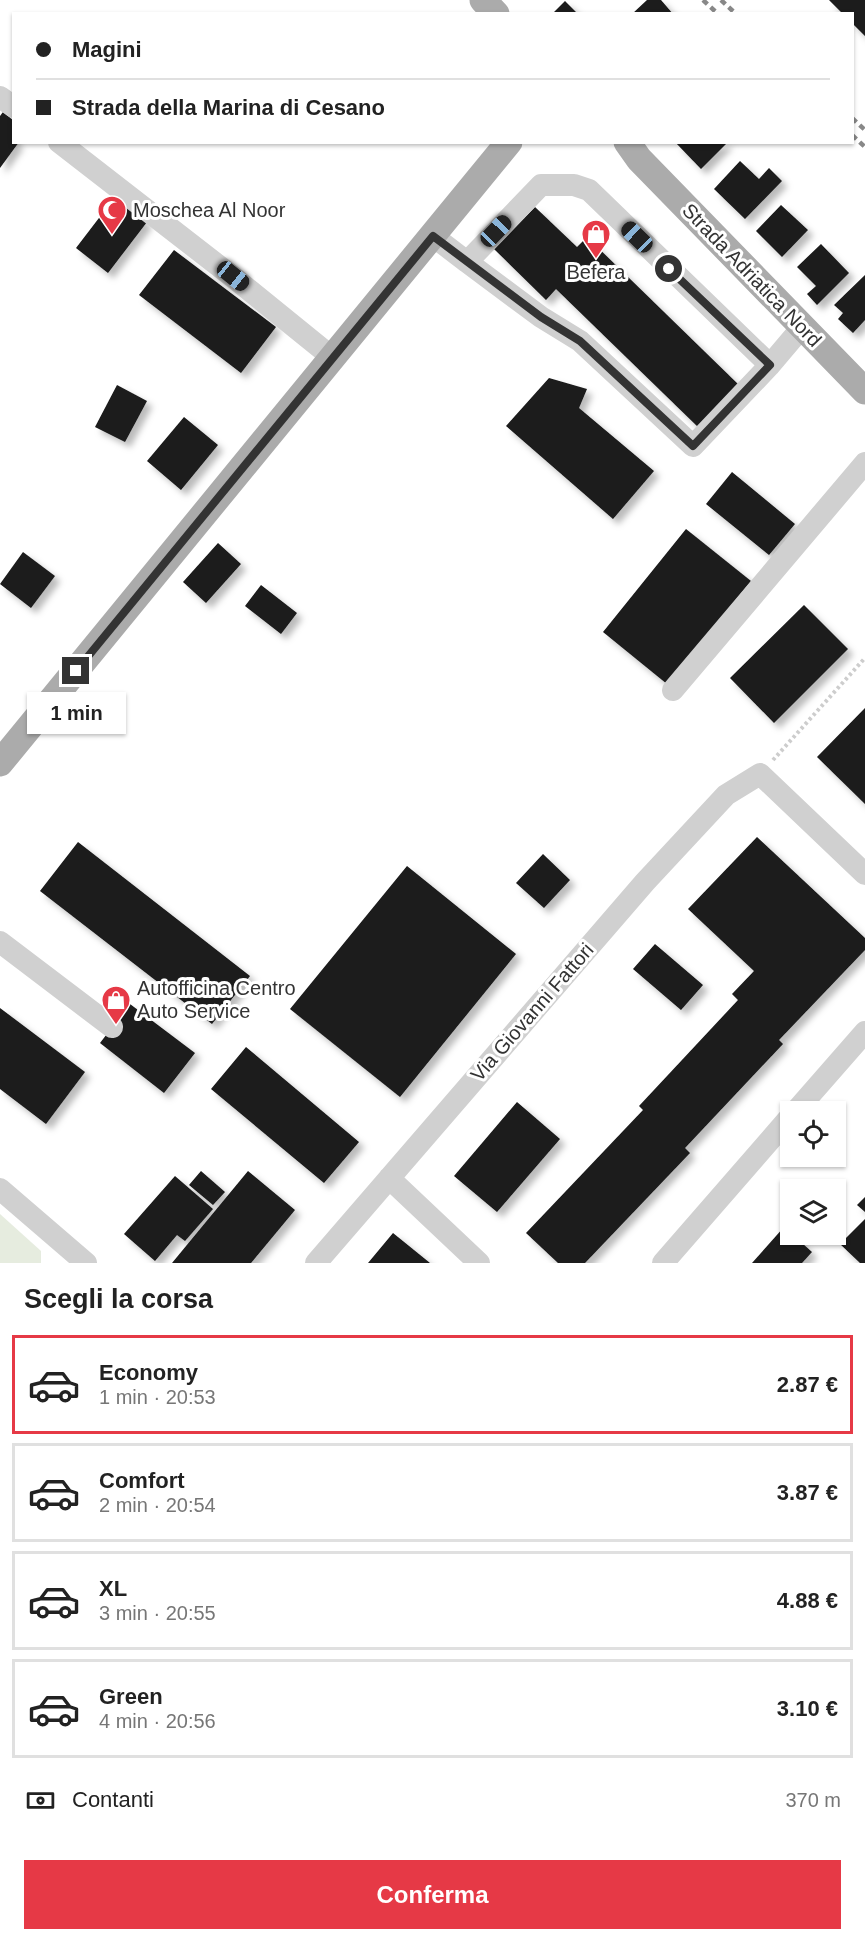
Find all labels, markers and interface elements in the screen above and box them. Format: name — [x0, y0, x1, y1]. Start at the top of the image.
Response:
text: Magini — [72, 37, 142, 62]
text: Strada della Marina di Cesano — [72, 95, 385, 120]
mosque icon: Moschea Al Noor — [96, 194, 128, 236]
place label: Moschea Al Noor — [133, 199, 286, 221]
street label: Strada Adriatica Nord — [678, 199, 826, 351]
car — [477, 212, 515, 250]
shop icon: Befera — [580, 218, 612, 260]
car — [618, 218, 656, 256]
route start — [655, 255, 682, 282]
car — [213, 258, 253, 294]
place label: Befera — [567, 261, 626, 283]
route end — [62, 657, 89, 684]
callout: 1 min — [26, 692, 125, 734]
text: 1 min — [50, 702, 103, 724]
street label: Via Giovanni Fattori — [466, 939, 598, 1085]
place label: Autofficina Centro Auto Service — [137, 977, 296, 1022]
shop icon: Autofficina Centro Auto Service — [100, 984, 132, 1026]
map controls — [780, 1101, 846, 1245]
button: locate — [780, 1101, 846, 1167]
button: layers — [780, 1179, 846, 1245]
text: Scegli la corsa — [24, 1284, 213, 1314]
icon: car — [27, 1358, 81, 1412]
text: Economy — [99, 1360, 198, 1385]
text: 2.87 € — [777, 1372, 838, 1397]
text: 1 min · 20:53 — [99, 1386, 216, 1408]
icon: car — [27, 1466, 81, 1520]
text: Comfort — [99, 1468, 185, 1493]
text: 3.87 € — [777, 1480, 838, 1505]
text: 2 min · 20:54 — [99, 1494, 216, 1516]
icon: car — [27, 1574, 81, 1628]
text: XL — [99, 1576, 127, 1601]
text: 4.88 € — [777, 1588, 838, 1613]
text: 3 min · 20:55 — [99, 1602, 216, 1624]
icon: car — [27, 1682, 81, 1736]
text: Green — [99, 1684, 163, 1709]
text: 3.10 € — [777, 1696, 838, 1721]
text: 4 min · 20:56 — [99, 1710, 216, 1732]
icon: cash — [24, 1784, 57, 1817]
text: Contanti — [72, 1787, 154, 1812]
text: 370 m — [785, 1789, 841, 1811]
button: Conferma — [24, 1860, 841, 1929]

